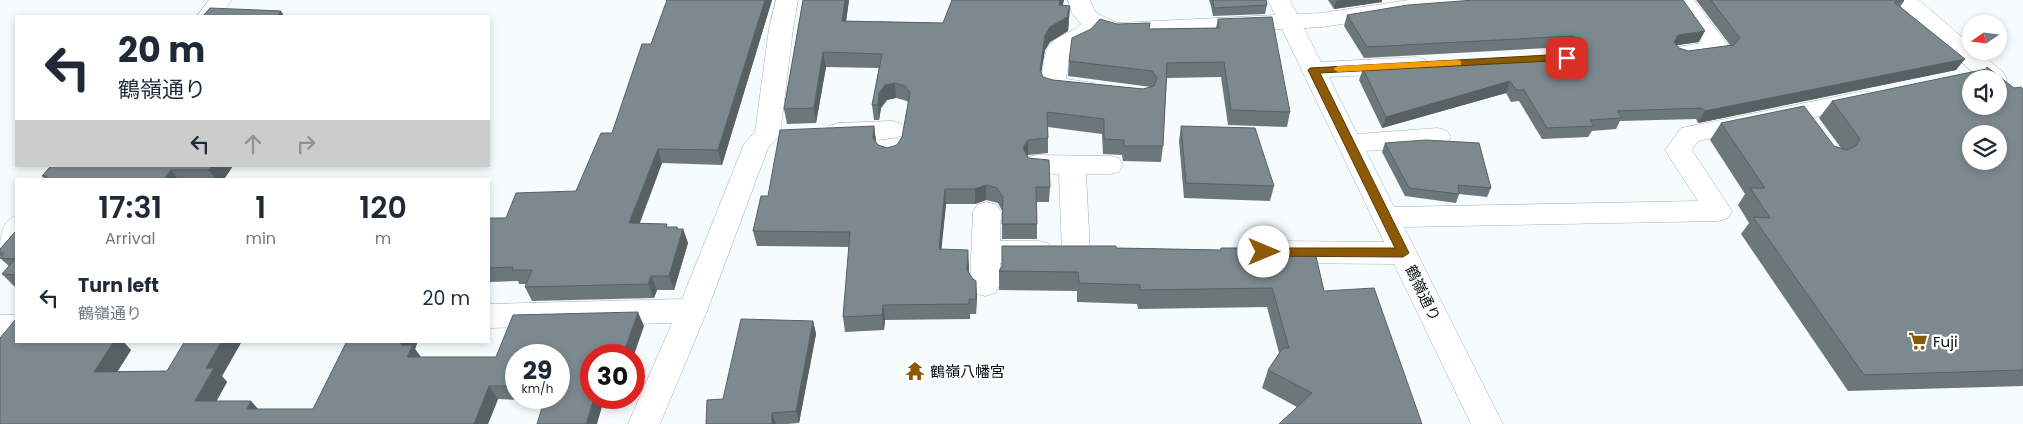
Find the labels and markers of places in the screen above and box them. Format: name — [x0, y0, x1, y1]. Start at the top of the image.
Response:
pin — [1546, 37, 1588, 79]
supermarket icon: Fuji — [1907, 330, 1929, 352]
place label: Fuji — [1933, 331, 1958, 352]
temple icon: 鶴嶺八幡宮 — [904, 360, 926, 382]
place label: 鶴嶺八幡宮 — [930, 361, 1005, 382]

